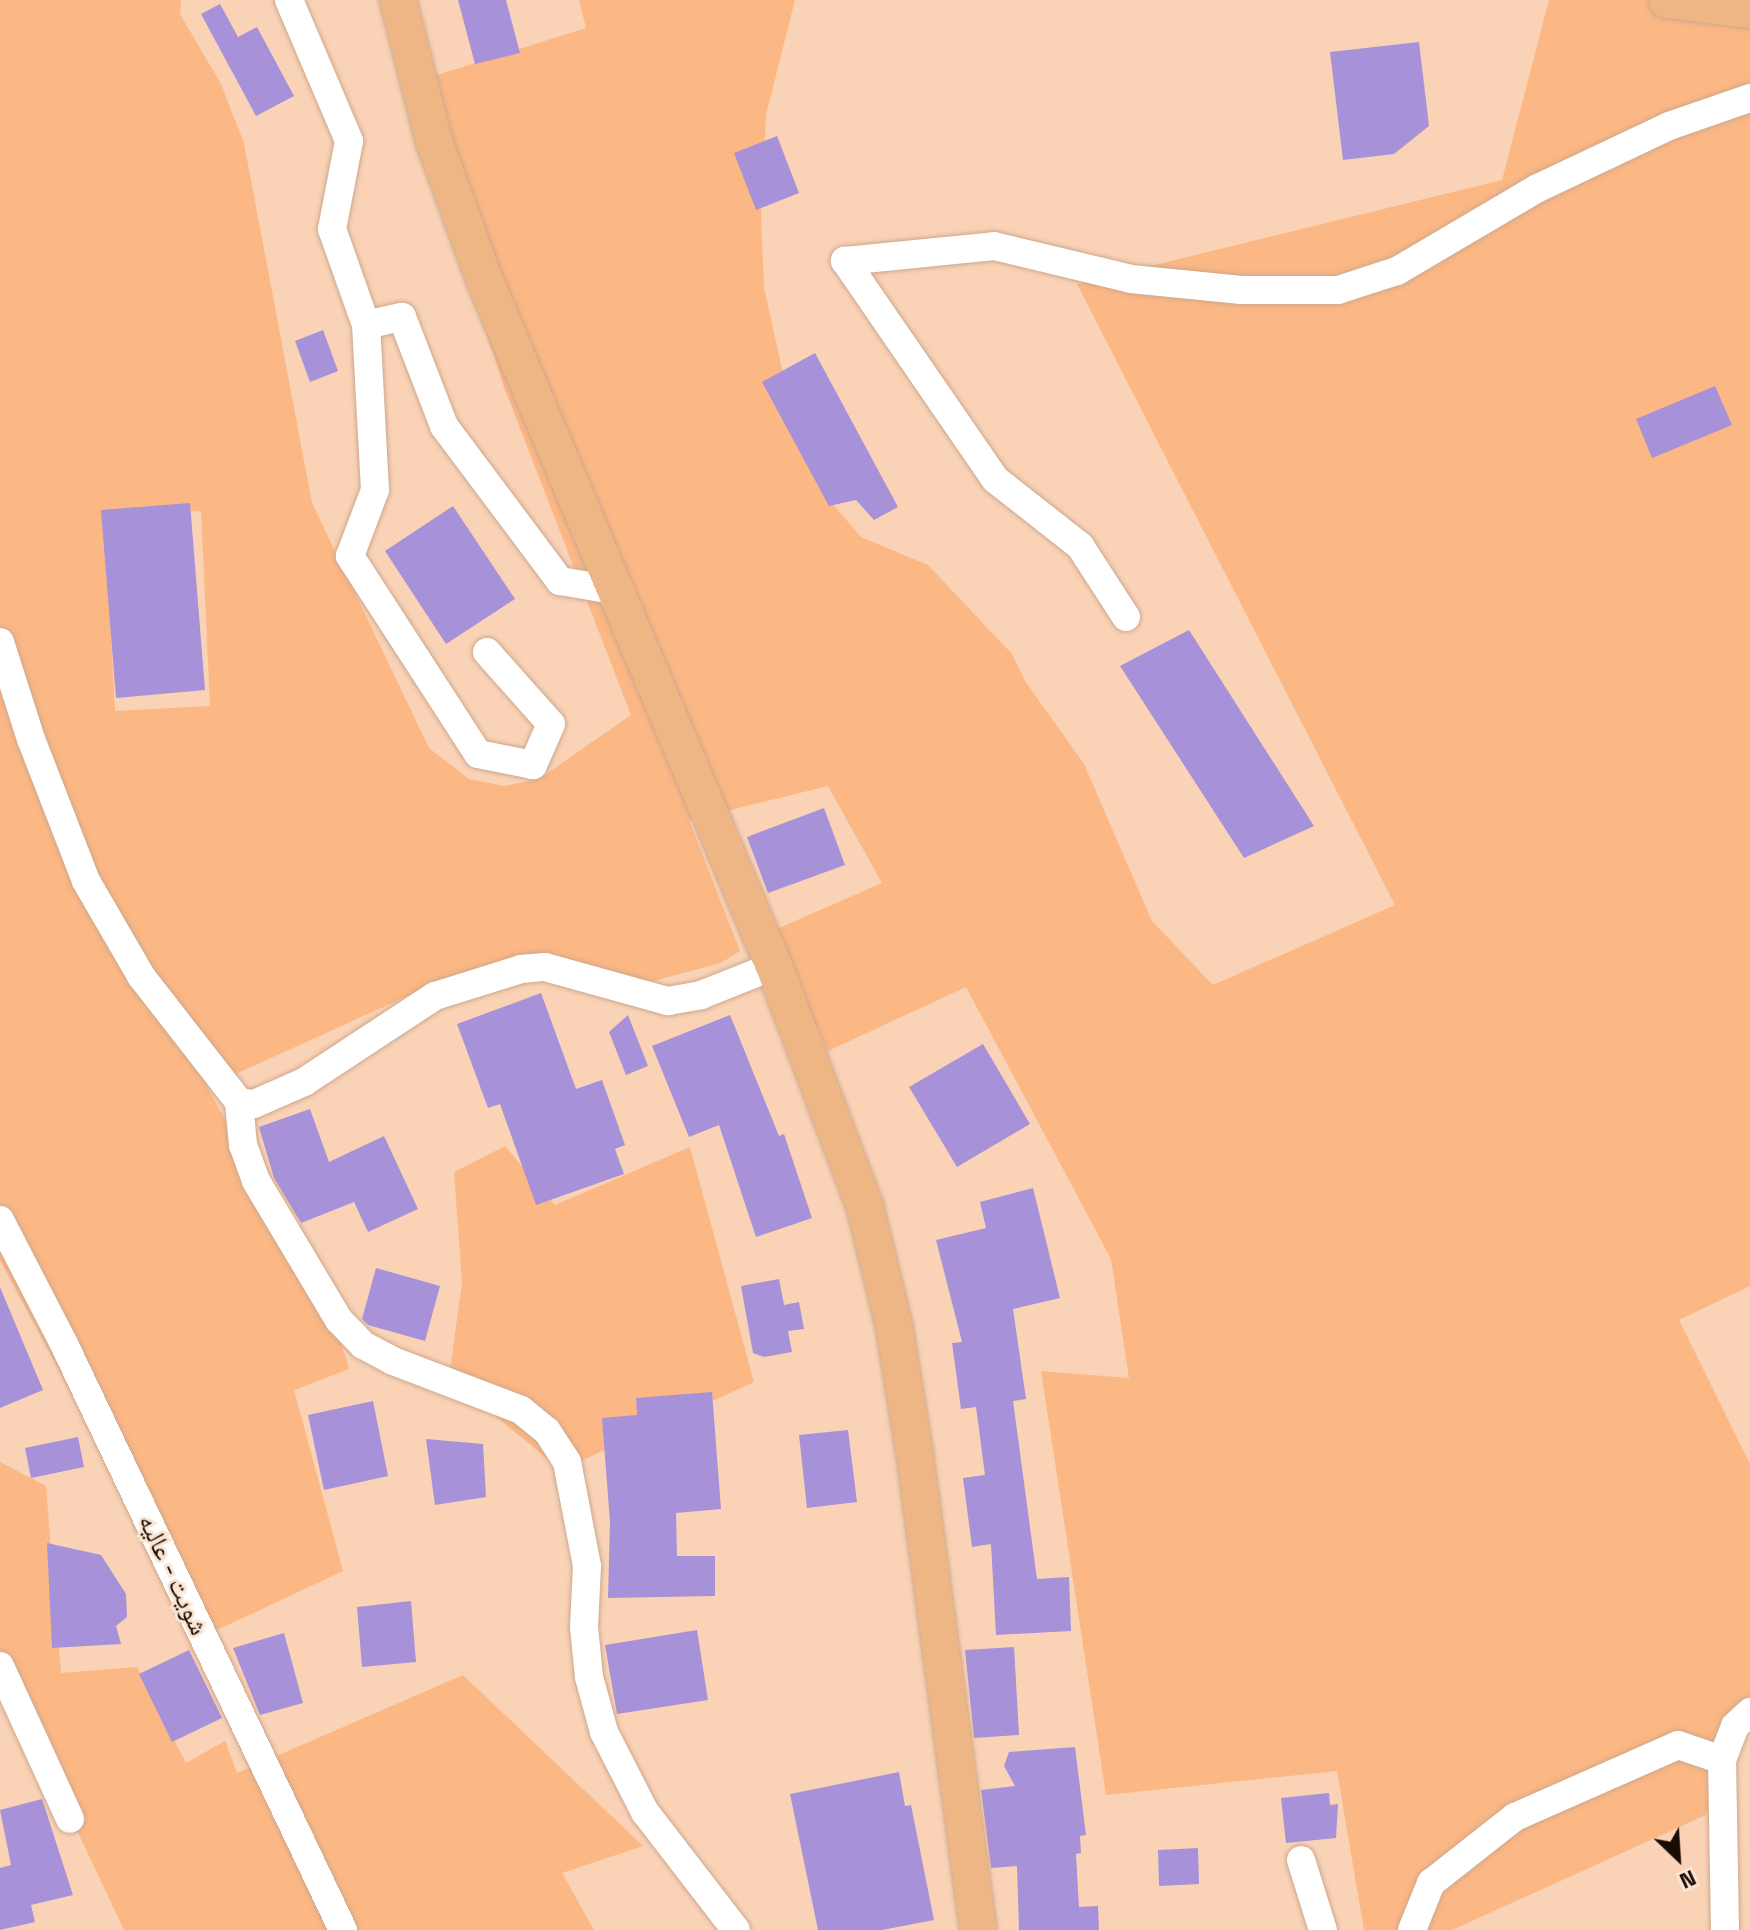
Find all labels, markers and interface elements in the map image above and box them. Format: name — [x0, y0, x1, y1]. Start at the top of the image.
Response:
street label: شويت - عاليه — [131, 1509, 215, 1641]
north arrow — [1638, 1818, 1718, 1898]
text: N — [1676, 1864, 1701, 1896]

